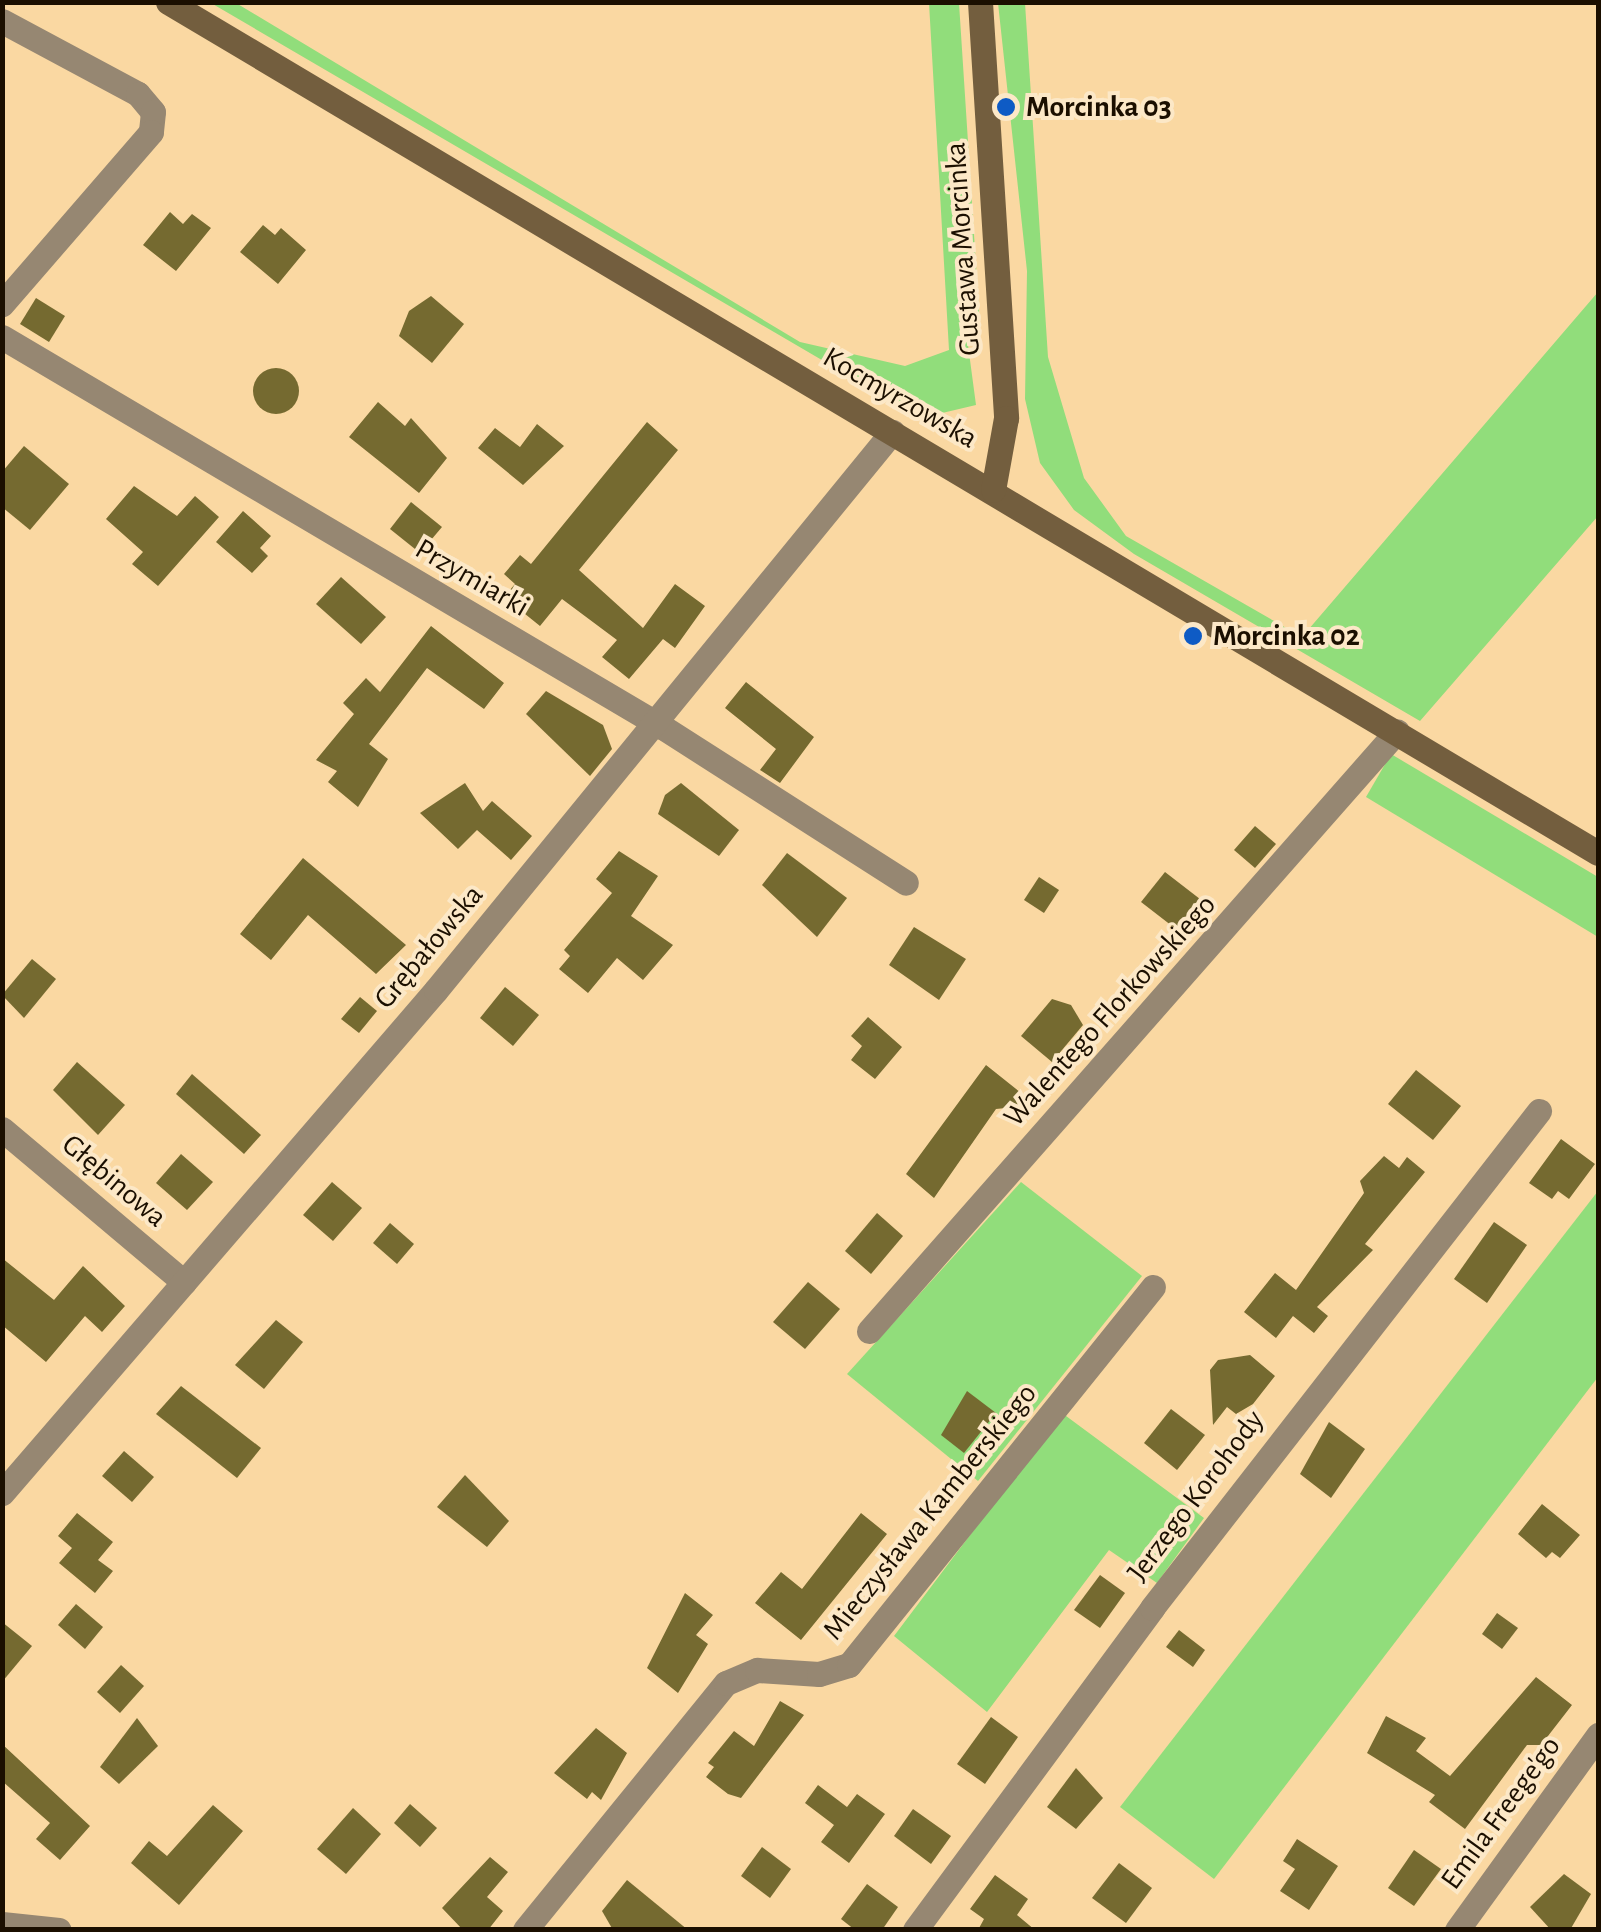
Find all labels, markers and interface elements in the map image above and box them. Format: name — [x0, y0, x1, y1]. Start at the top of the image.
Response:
place label: Morcinka 03 — [1026, 89, 1172, 125]
marker: Morcinka 03 — [995, 96, 1017, 118]
street label: Gustawa Morcinka — [938, 141, 988, 357]
street label: Kocmyrzowska — [816, 339, 984, 457]
street label: Przymiarki — [409, 531, 535, 625]
place label: Morcinka 02 — [1213, 618, 1360, 654]
marker: Morcinka 02 — [1182, 625, 1204, 647]
street label: Grębałowska — [367, 878, 491, 1016]
street label: Walentego Florkowskiego — [996, 888, 1224, 1134]
street label: Głębinowa — [54, 1127, 174, 1235]
street label: Mieczysława Kamberskiego — [815, 1376, 1045, 1648]
street label: Jerzego Korohody — [1120, 1403, 1272, 1589]
street label: Emila Freege'go — [1433, 1729, 1569, 1897]

